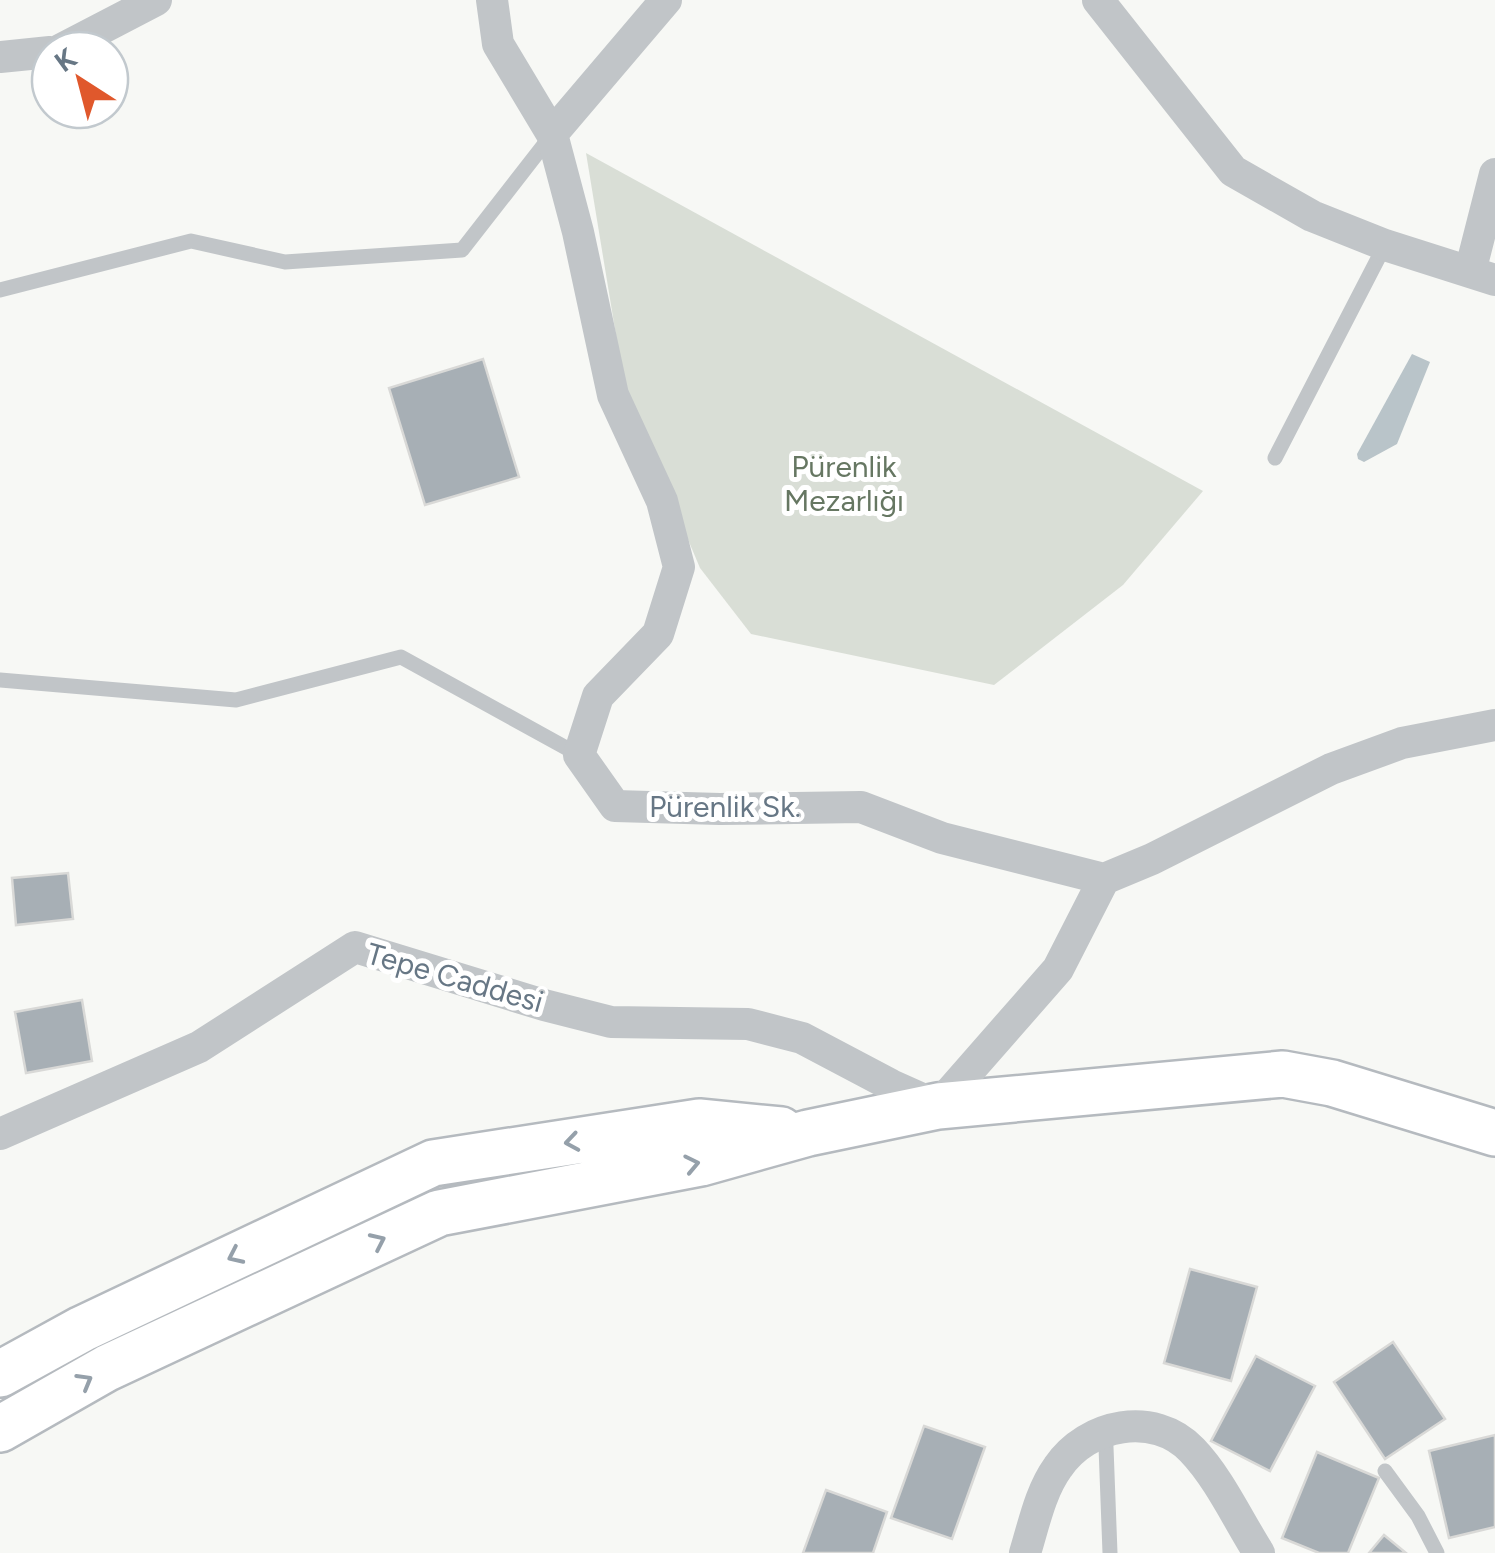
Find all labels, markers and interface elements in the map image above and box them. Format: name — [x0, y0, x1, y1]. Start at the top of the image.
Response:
north arrow — [30, 30, 130, 130]
text: K — [48, 40, 83, 79]
park label: Pürenlik Mezarlığı — [784, 448, 904, 519]
street label: Pürenlik Sk. — [649, 788, 801, 825]
street label: Tepe Caddesi — [363, 935, 548, 1020]
one-way arrow — [564, 1130, 580, 1151]
one-way arrow — [683, 1155, 700, 1176]
one-way arrow — [368, 1233, 386, 1253]
one-way arrow — [227, 1244, 245, 1264]
one-way arrow — [74, 1373, 92, 1393]

